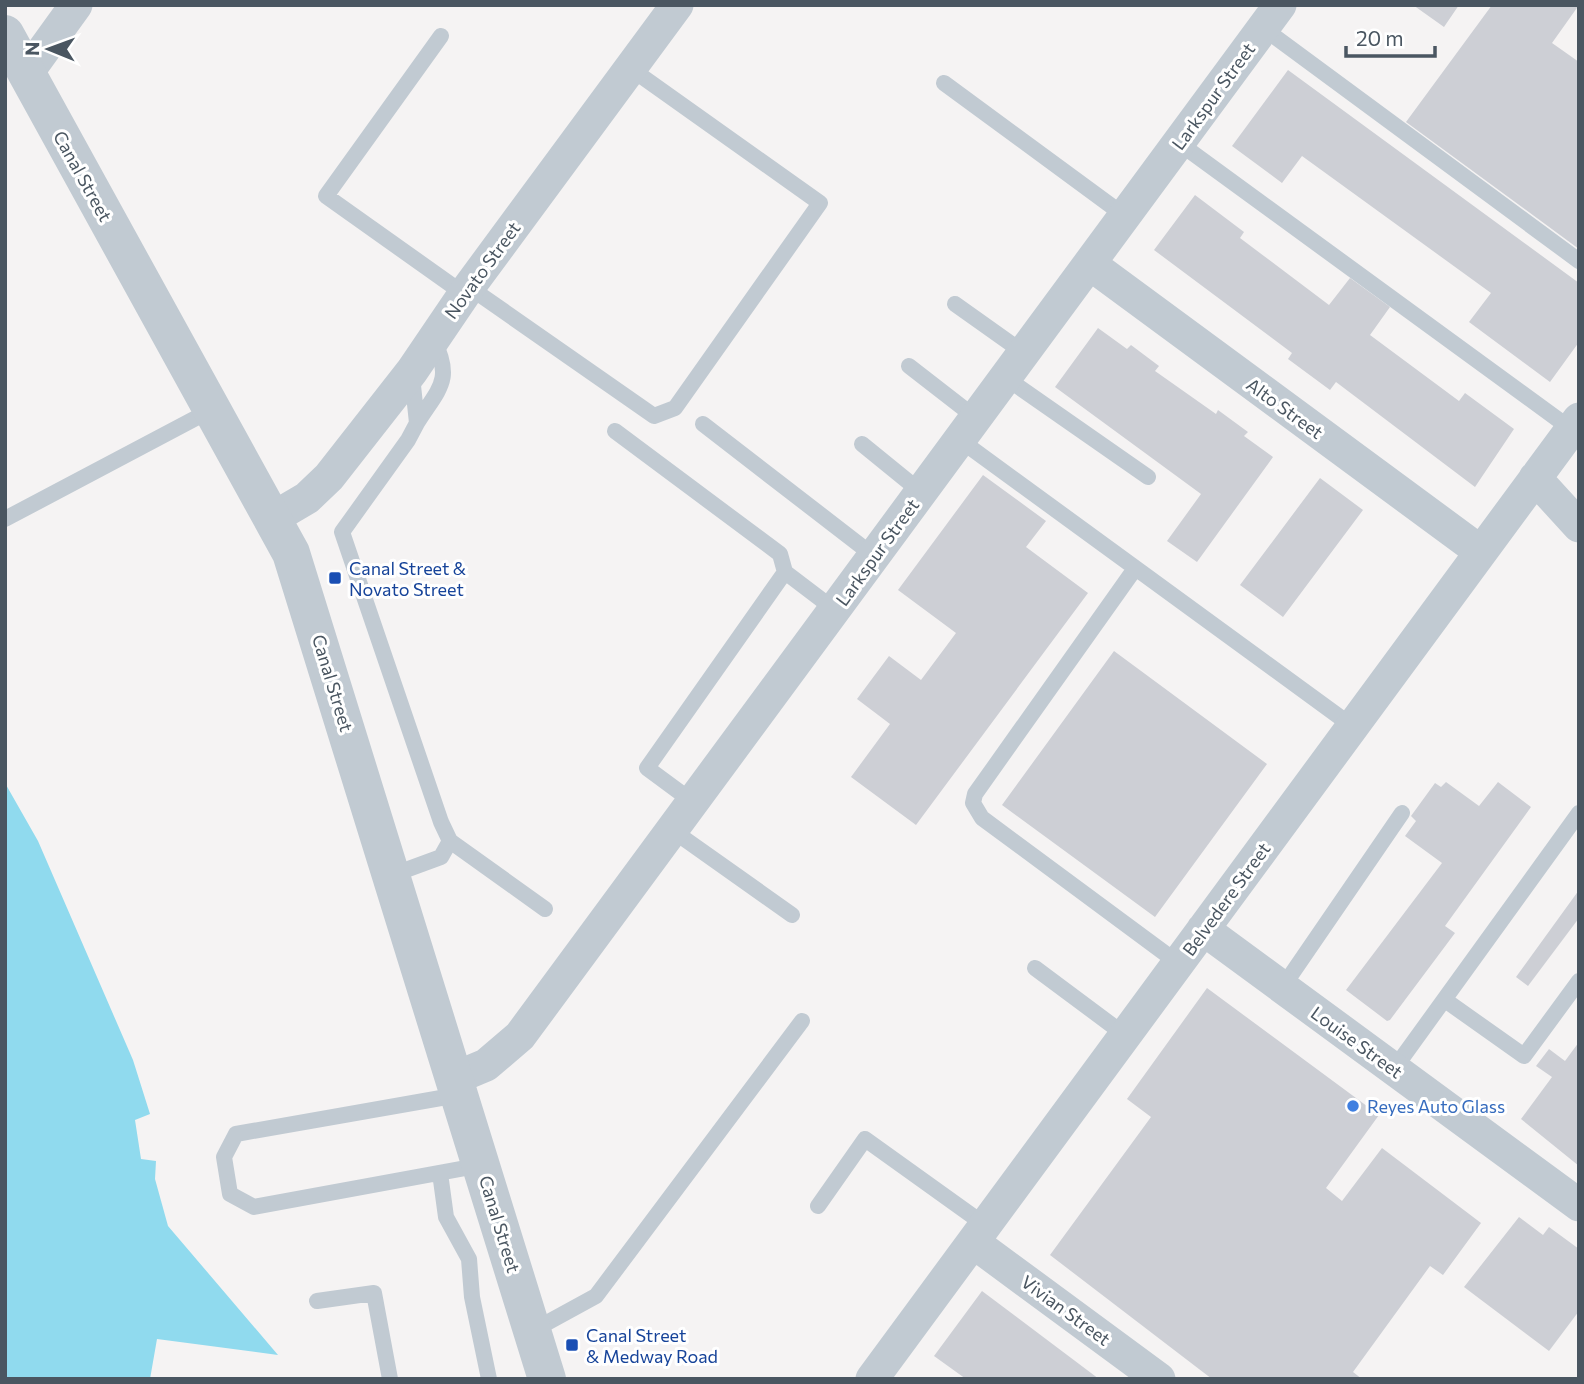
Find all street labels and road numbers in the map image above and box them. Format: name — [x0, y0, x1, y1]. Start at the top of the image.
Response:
street label: Larkspur Street — [1167, 38, 1259, 154]
street label: Canal Street — [49, 127, 117, 225]
street label: Novato Street — [439, 217, 525, 323]
street label: Alto Street — [1242, 373, 1328, 443]
street label: Larkspur Street — [831, 494, 923, 610]
street label: Canal Street — [308, 632, 358, 734]
street label: Belvedere Street — [1178, 838, 1274, 960]
street label: Louise Street — [1307, 1001, 1407, 1083]
street label: Canal Street — [475, 1173, 525, 1275]
street label: Vivian Street — [1017, 1270, 1115, 1350]

